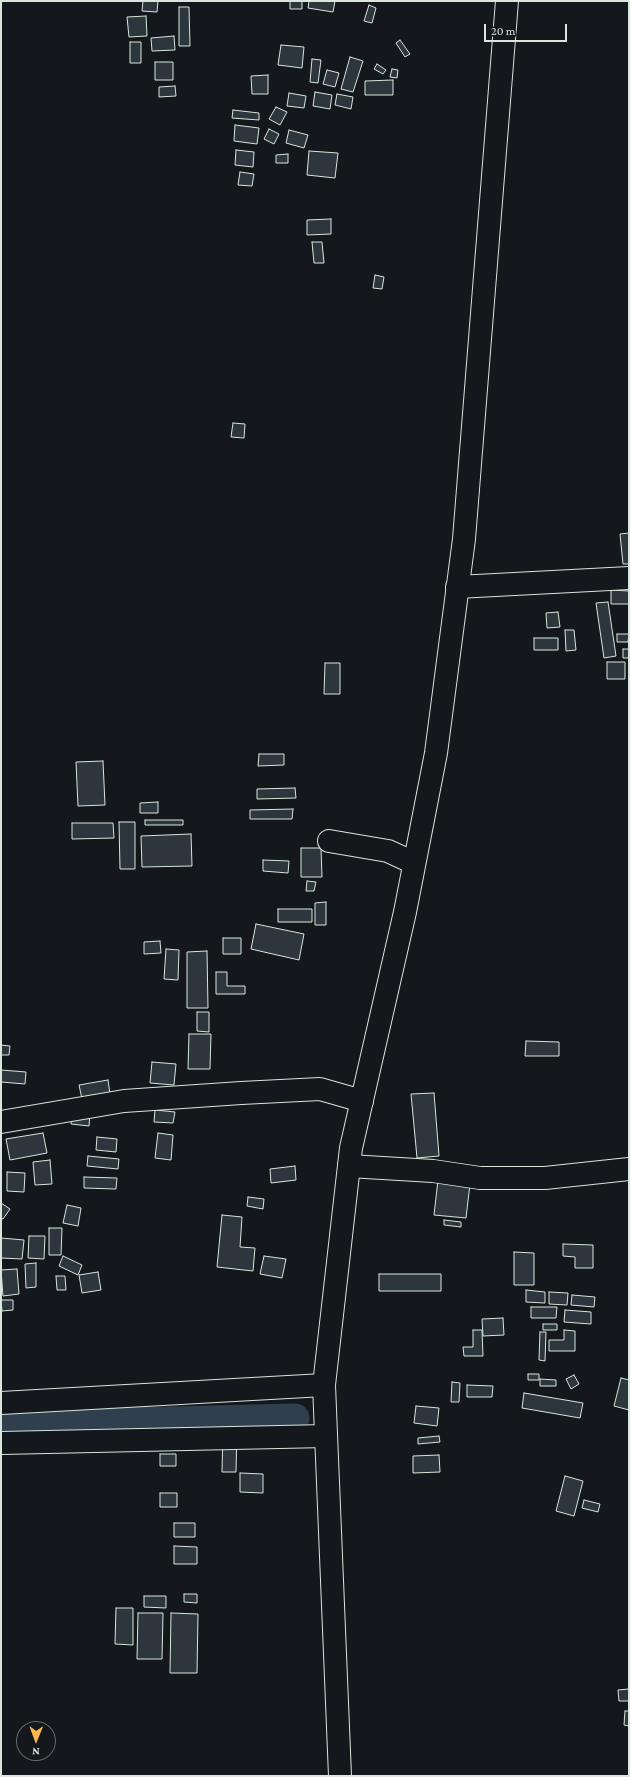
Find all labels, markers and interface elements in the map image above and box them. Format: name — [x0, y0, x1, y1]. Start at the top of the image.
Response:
scale bar — [486, 16, 569, 42]
text: 20 m — [491, 24, 515, 38]
north arrow — [16, 1721, 56, 1761]
text: N — [32, 1746, 40, 1758]

